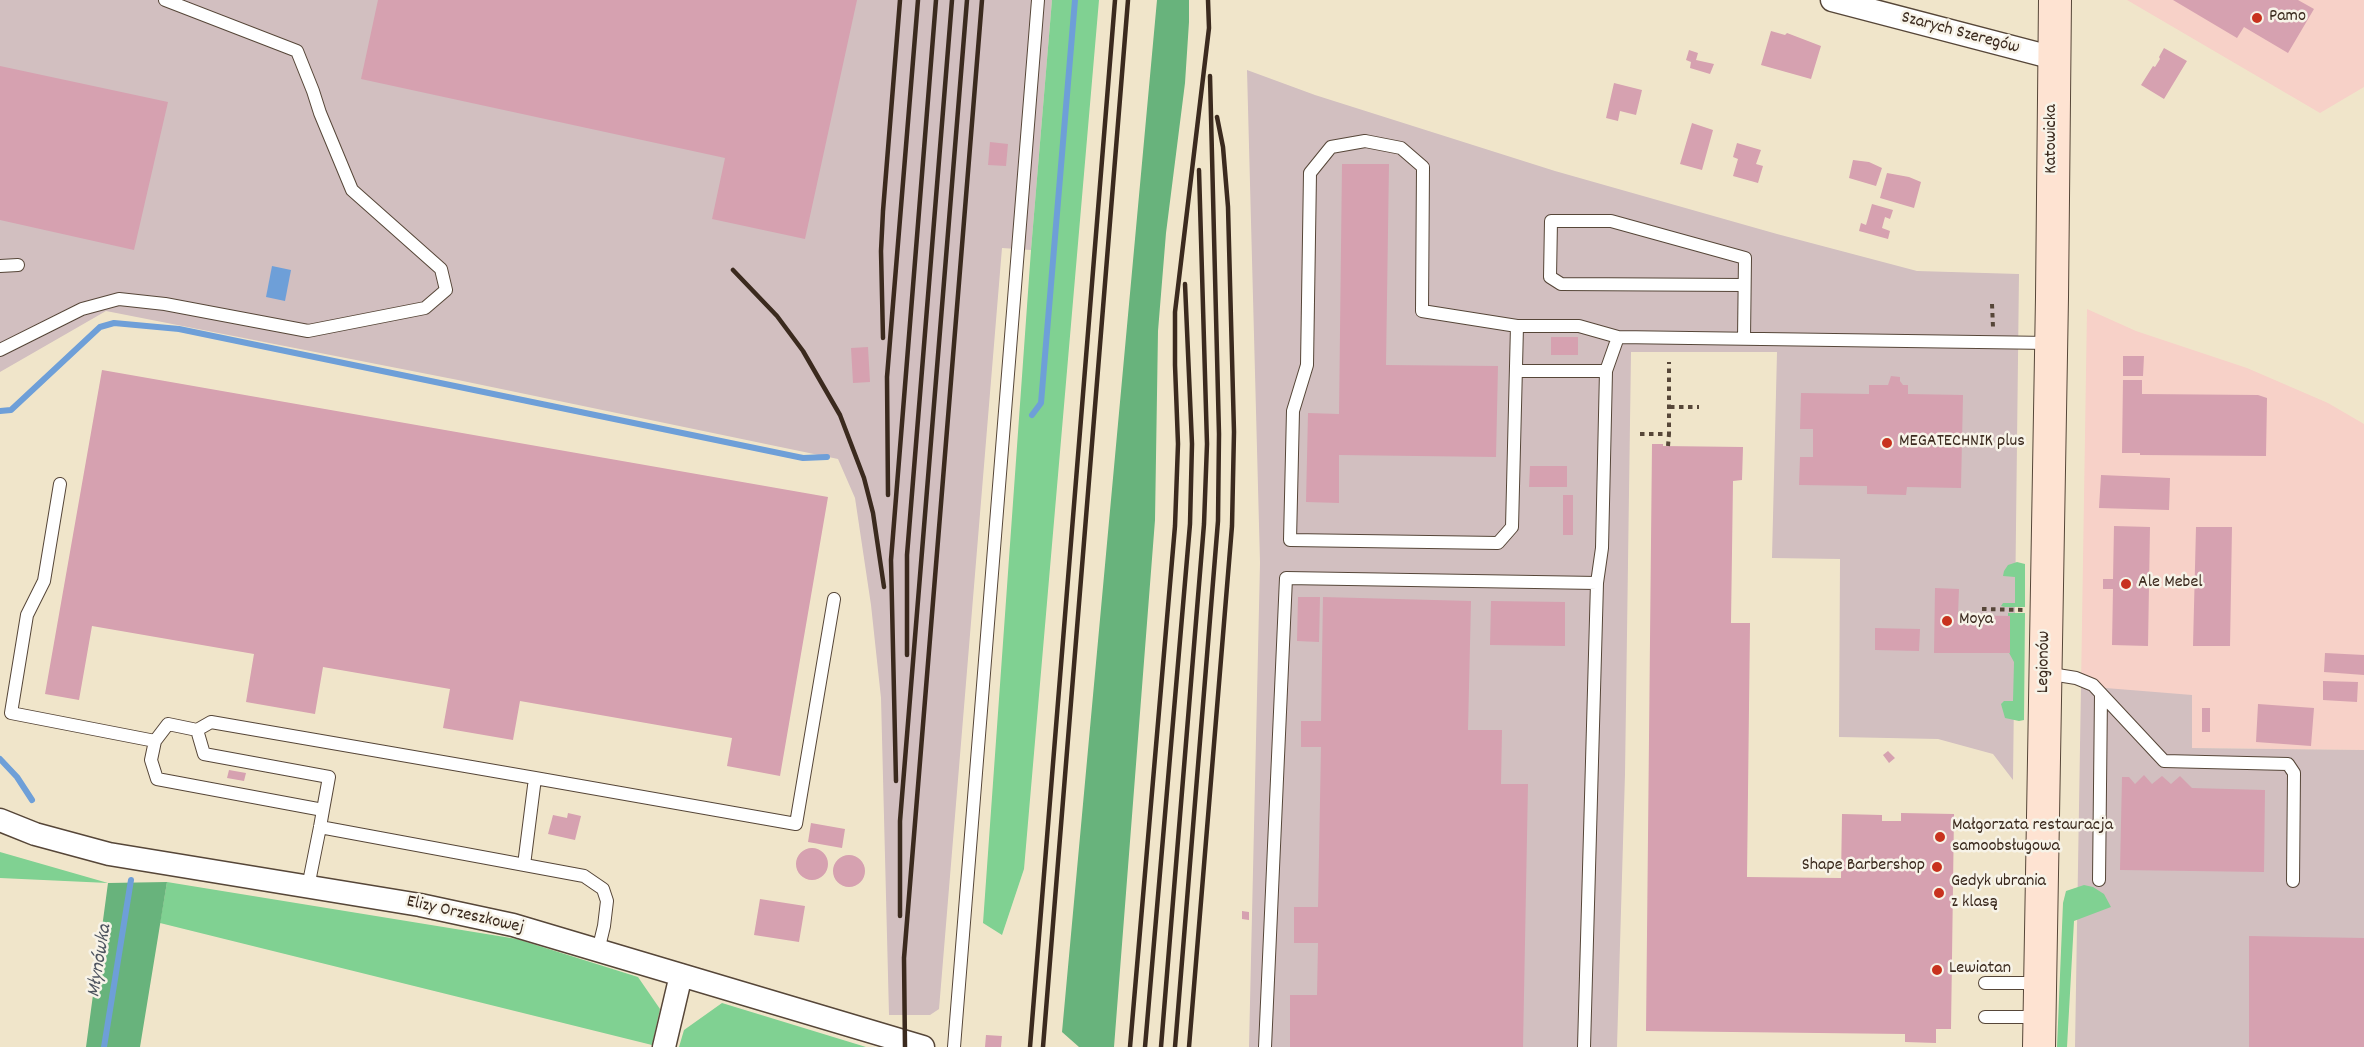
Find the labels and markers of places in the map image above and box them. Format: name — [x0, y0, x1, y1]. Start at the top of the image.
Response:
place label: Pamo — [2269, 7, 2306, 29]
marker: Pamo — [2250, 11, 2264, 25]
place label: MEGATECHNIK plus — [1899, 432, 2025, 454]
marker: MEGATECHNIK plus — [1880, 436, 1894, 450]
place label: Ale Mebel — [2138, 573, 2203, 595]
marker: Ale Mebel — [2119, 577, 2133, 591]
place label: Moya — [1959, 610, 1993, 632]
marker: Moya — [1940, 614, 1954, 628]
place label: Małgorzata restauracja samoobsługowa — [1952, 816, 2113, 858]
marker: Małgorzata restauracja samoobsługowa — [1933, 830, 1947, 844]
place label: Shape Barbershop — [1802, 856, 1925, 878]
marker: Shape Barbershop — [1930, 860, 1944, 874]
place label: Gedyk ubrania z klasą — [1951, 872, 2046, 914]
marker: Gedyk ubrania z klasą — [1932, 886, 1946, 900]
place label: Lewiatan — [1949, 959, 2011, 981]
marker: Lewiatan — [1930, 963, 1944, 977]

